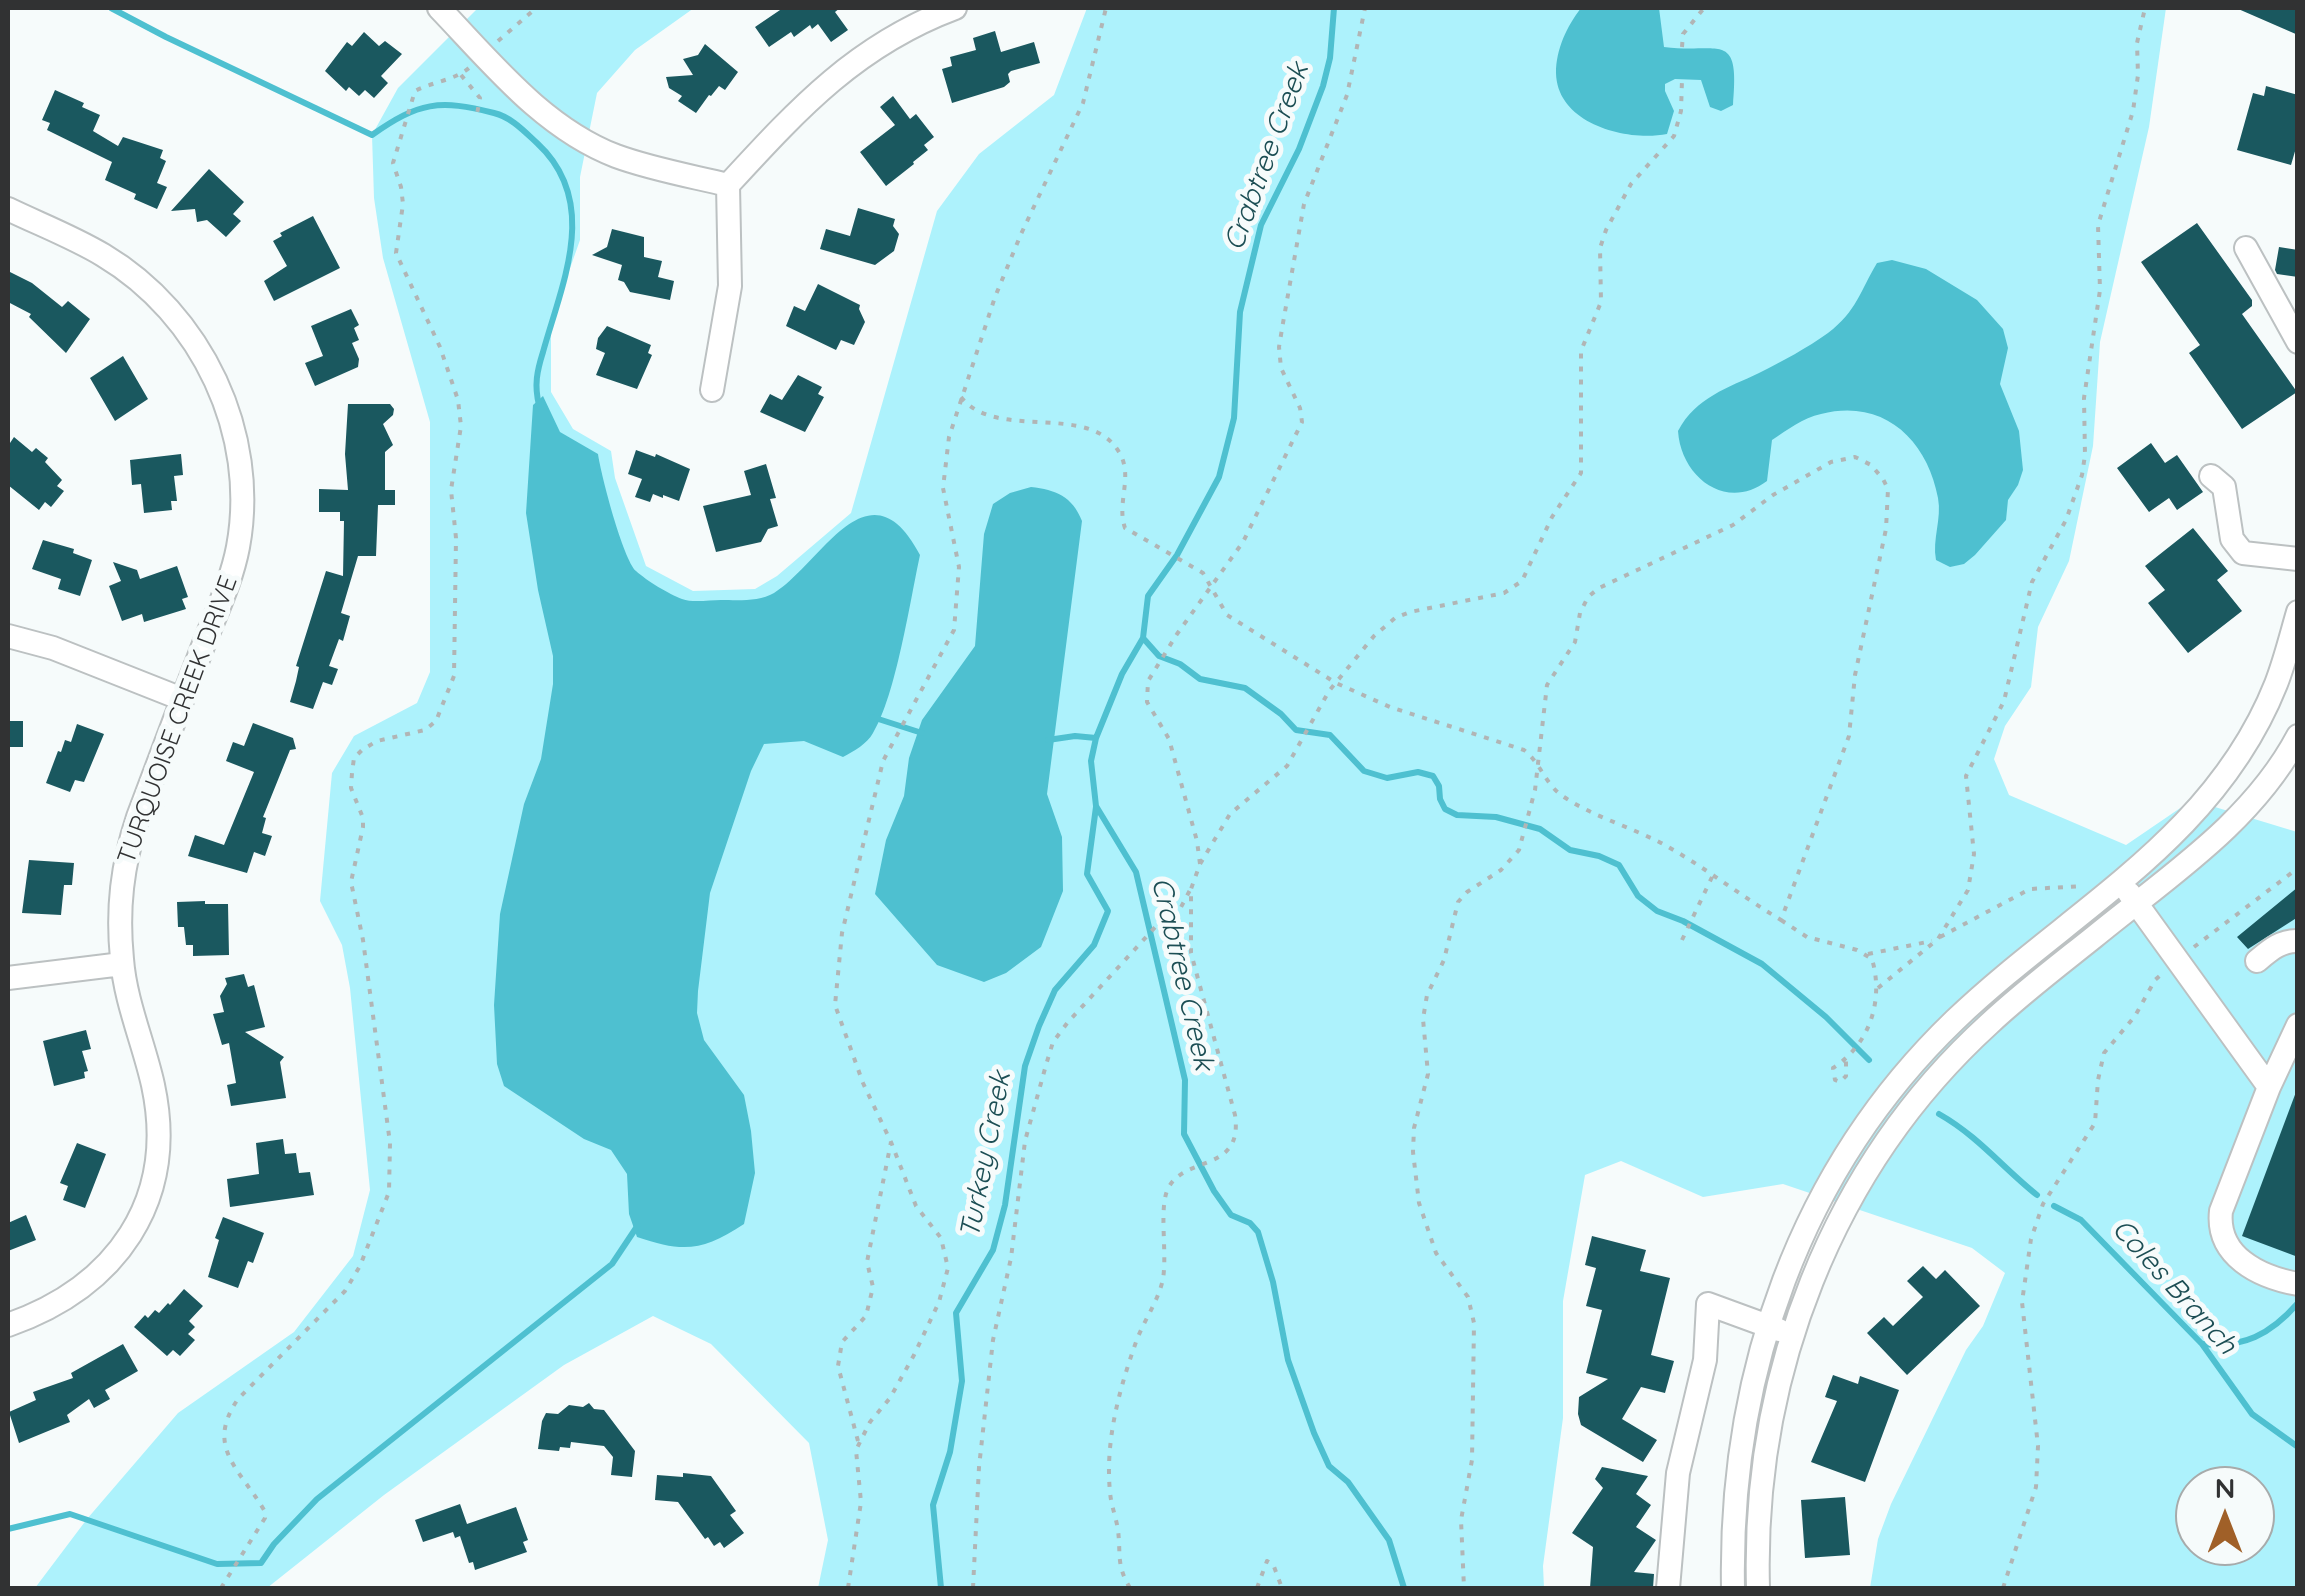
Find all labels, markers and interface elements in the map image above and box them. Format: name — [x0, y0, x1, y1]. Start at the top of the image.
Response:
water label: Crabtree Creek — [1218, 59, 1316, 255]
street label: TURQUOISE CREEK DRIVE — [112, 572, 244, 868]
water label: Crabtree Creek — [1144, 874, 1220, 1074]
water label: Turkey Creek — [953, 1069, 1019, 1241]
water label: Coles Branch — [2105, 1213, 2243, 1361]
north arrow — [2175, 1466, 2275, 1566]
text: N — [2215, 1470, 2235, 1505]

